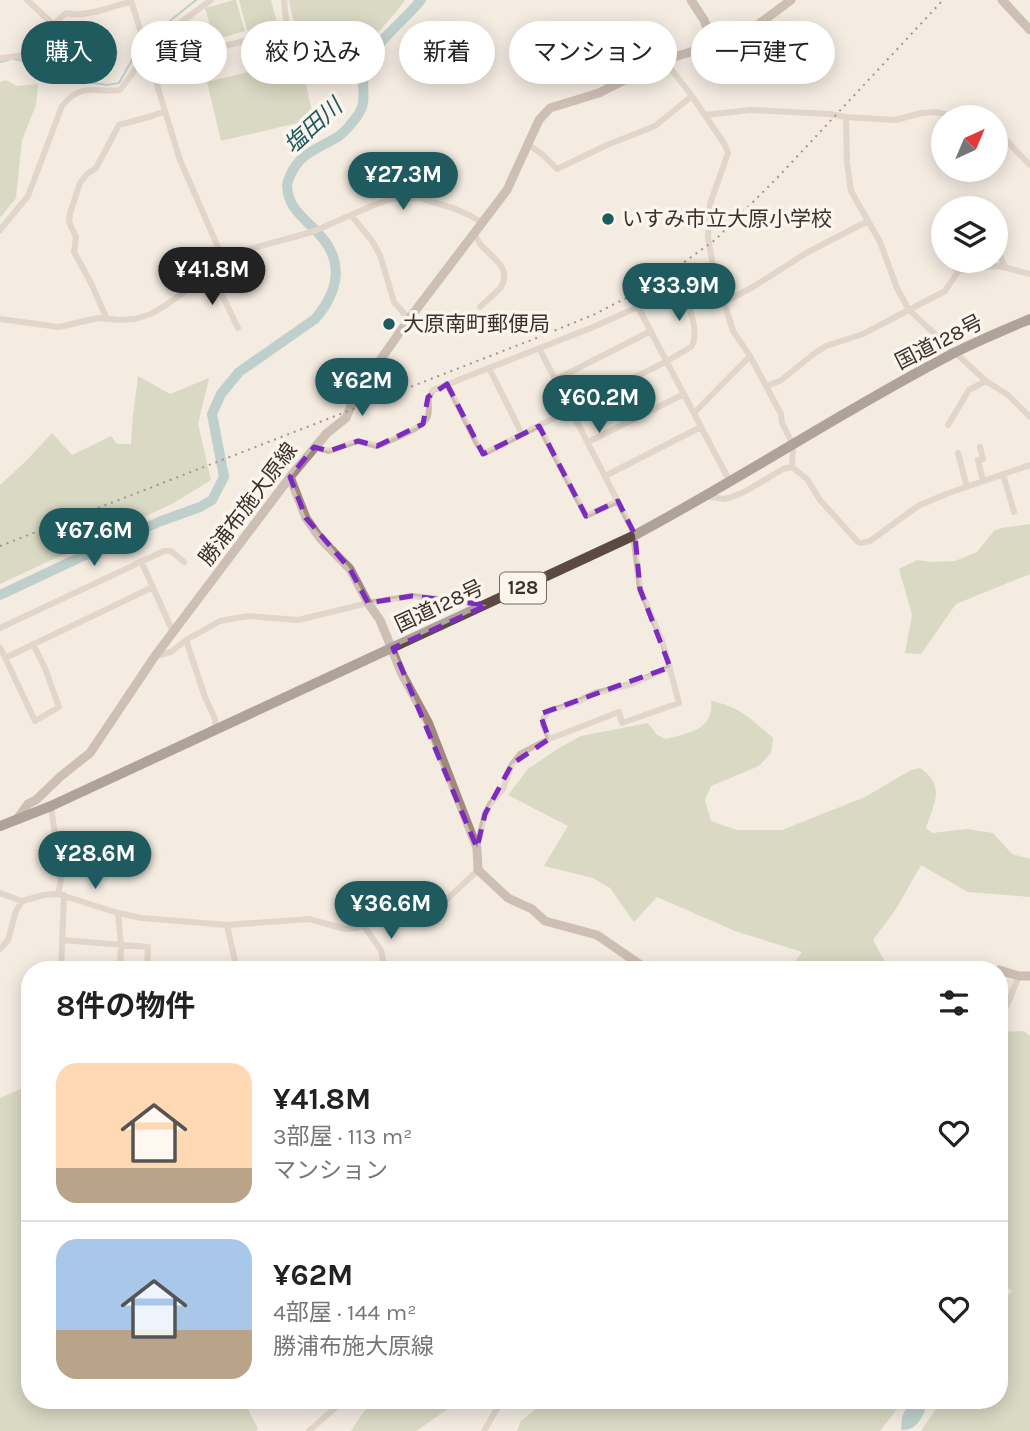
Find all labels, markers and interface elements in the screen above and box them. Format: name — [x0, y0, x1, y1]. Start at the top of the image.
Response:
chip: 購入 — [21, 21, 117, 84]
chip: 賃貸 — [131, 21, 227, 84]
chip: 絞り込み — [241, 21, 385, 84]
chip: 新着 — [399, 21, 495, 84]
chip: マンション — [509, 21, 677, 84]
chip: 一戸建て — [691, 21, 835, 84]
water label: 塩田川 — [278, 91, 350, 159]
north arrow — [931, 105, 1008, 182]
map controls — [931, 105, 1008, 273]
pin: ¥27.3M — [346, 152, 460, 212]
text: ¥27.3M — [364, 161, 442, 188]
button: layers — [931, 196, 1008, 273]
place label: いすみ市立大原小学校 — [622, 207, 832, 231]
marker: いすみ市立大原小学校 — [600, 211, 616, 227]
pin: ¥41.8M — [155, 247, 269, 307]
text: ¥41.8M — [174, 256, 250, 283]
pin: ¥33.9M — [622, 264, 736, 323]
text: ¥33.9M — [638, 272, 720, 299]
street label: 国道128号 — [891, 310, 987, 374]
place label: 大原南町郵便局 — [403, 312, 550, 336]
marker: 大原南町郵便局 — [381, 316, 397, 332]
pin: ¥62M — [321, 358, 403, 418]
text: ¥62M — [331, 367, 393, 394]
pin: ¥60.2M — [542, 376, 656, 435]
text: ¥60.2M — [559, 384, 639, 411]
street label: 勝浦布施大原線 — [194, 438, 302, 570]
pin: ¥67.6M — [37, 508, 151, 568]
text: ¥67.6M — [55, 517, 133, 544]
road number: 128 — [500, 572, 546, 604]
street label: 国道128号 — [391, 575, 487, 637]
pin: ¥28.6M — [38, 832, 152, 891]
text: ¥28.6M — [54, 840, 136, 867]
pin: ¥36.6M — [334, 881, 448, 941]
text: ¥36.6M — [351, 890, 431, 917]
icon: filters — [935, 984, 973, 1022]
text: 8件の物件 — [56, 988, 195, 1024]
text: ¥41.8M — [273, 1081, 371, 1117]
icon: home — [112, 1091, 196, 1175]
icon: heart — [935, 1114, 973, 1152]
text: 3部屋 · 113 m² — [273, 1123, 413, 1150]
text: マンション — [273, 1157, 388, 1184]
text: ¥62M — [273, 1257, 353, 1293]
icon: home — [112, 1267, 196, 1351]
icon: heart — [935, 1290, 973, 1328]
text: 4部屋 · 144 m² — [273, 1299, 416, 1326]
text: 勝浦布施大原線 — [273, 1333, 434, 1360]

